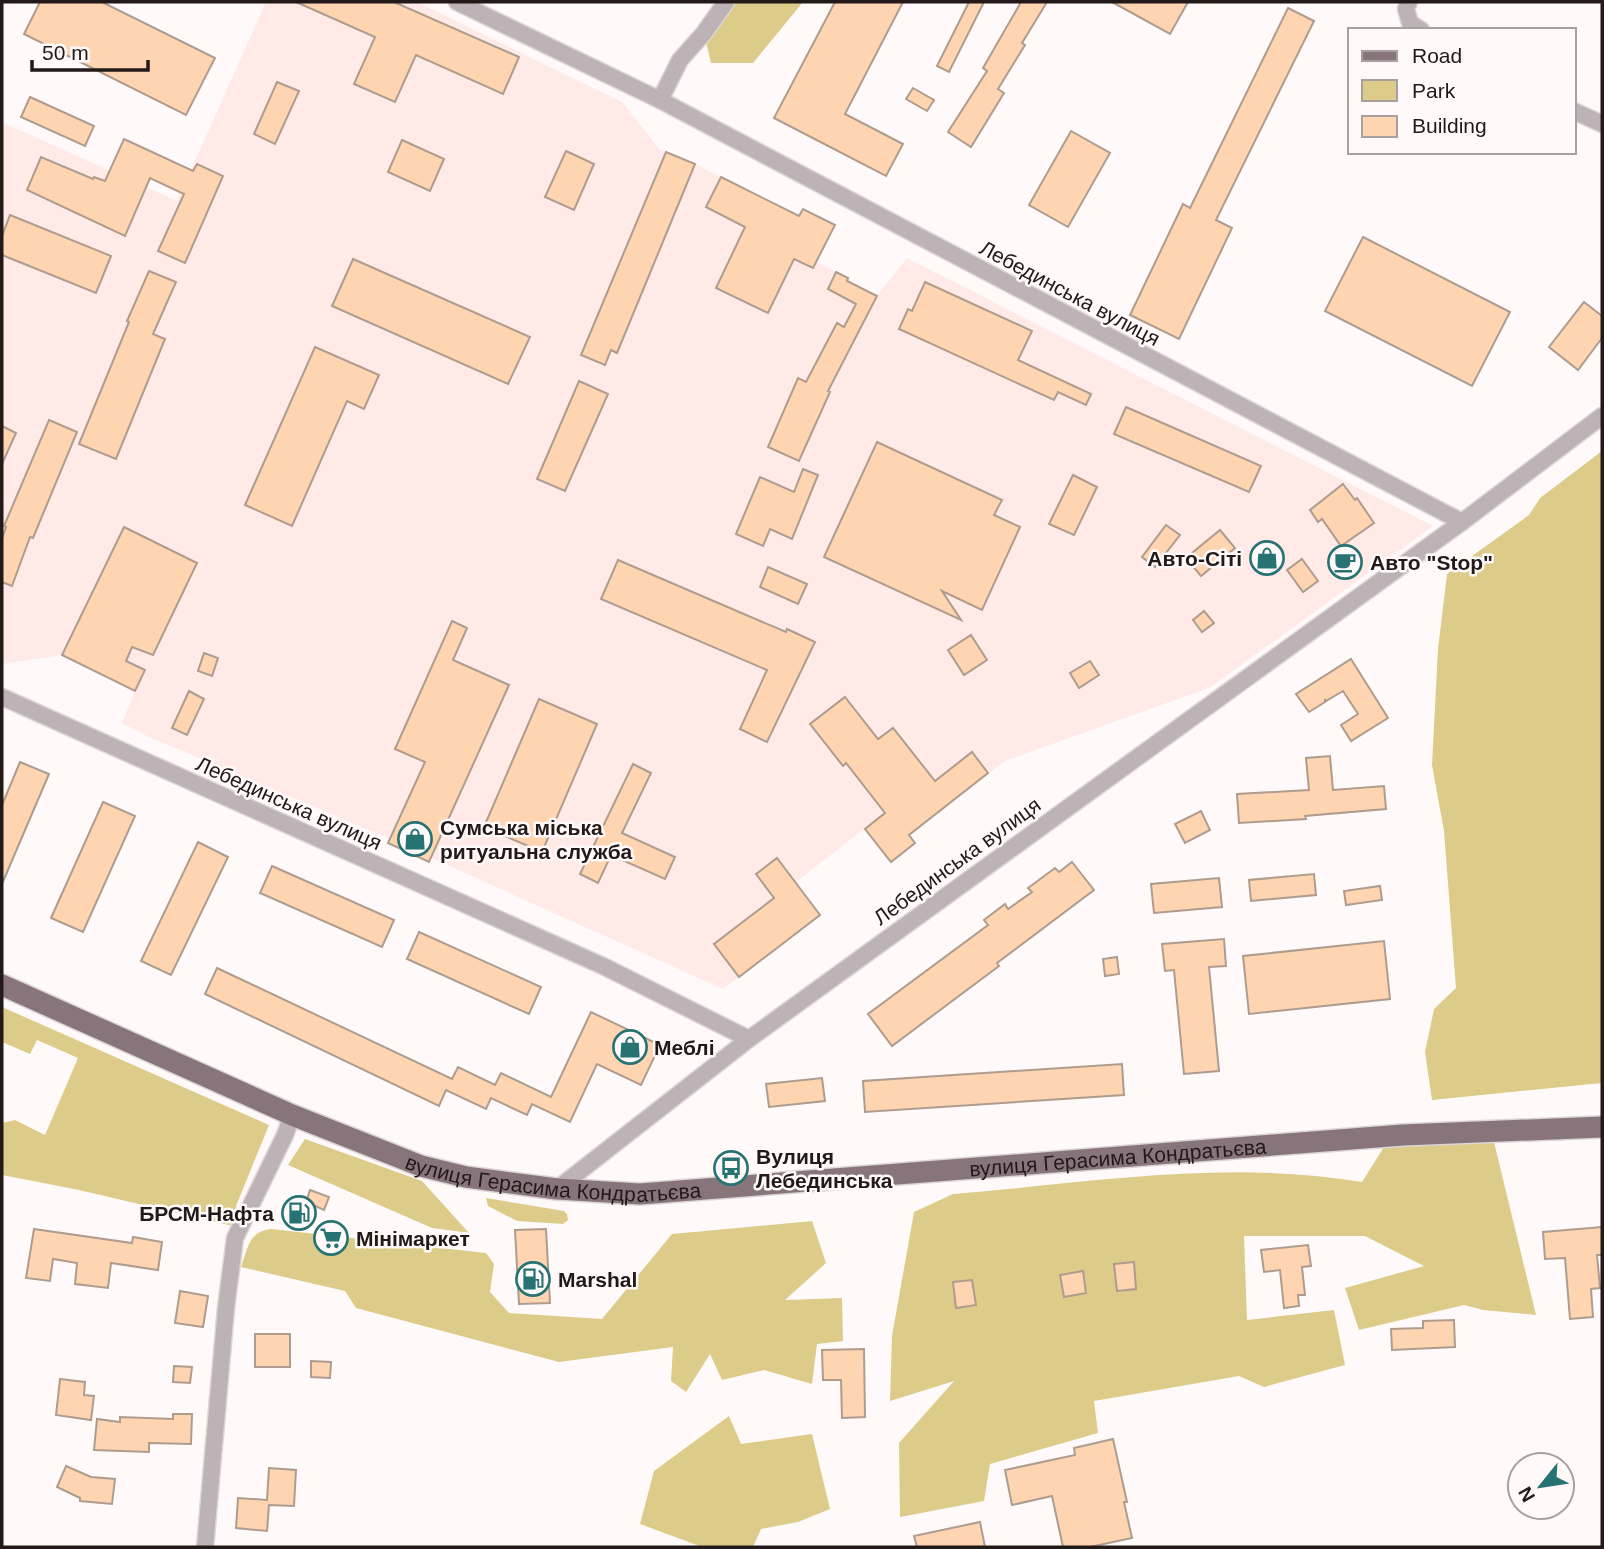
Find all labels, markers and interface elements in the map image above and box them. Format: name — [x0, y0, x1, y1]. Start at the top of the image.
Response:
scale bar — [32, 28, 147, 72]
legend — [1348, 28, 1576, 154]
text: 50 m — [42, 41, 89, 64]
text: Road — [1412, 44, 1462, 67]
text: Park — [1412, 79, 1456, 102]
text: Building — [1412, 114, 1487, 137]
street label: Лебединська вулиця — [976, 236, 1164, 350]
shop icon: Авто-Сіті — [1248, 539, 1286, 577]
cafe icon: Авто "Stop" — [1326, 543, 1364, 581]
place label: Авто-Сіті — [1147, 547, 1242, 570]
place label: Авто "Stop" — [1370, 551, 1493, 574]
street label: Лебединська вулиця — [193, 752, 385, 854]
street label: Лебединська вулиця — [869, 793, 1045, 929]
place label: Сумська міська ритуальна служба — [440, 816, 633, 863]
shop icon: Сумська міська ритуальна служба — [396, 820, 434, 858]
shop icon: Меблі — [611, 1028, 649, 1066]
place label: Меблі — [654, 1036, 715, 1059]
street label: вулиця Герасима Кондратьєва — [968, 1134, 1267, 1180]
place label: Вулиця Лебединська — [756, 1145, 893, 1192]
bus stop icon: Вулиця Лебединська — [712, 1149, 750, 1187]
street label: вулиця Герасима Кондратьєва — [402, 1150, 702, 1206]
fuel station icon: БРСМ-Нафта — [280, 1194, 318, 1232]
place label: БРСМ-Нафта — [139, 1202, 274, 1225]
supermarket icon: Мінімаркет — [312, 1219, 350, 1257]
place label: Мінімаркет — [356, 1227, 470, 1250]
fuel station icon: Marshal — [514, 1260, 552, 1298]
place label: Marshal — [558, 1268, 637, 1291]
north arrow — [1506, 1451, 1576, 1521]
text: N — [1514, 1483, 1539, 1505]

